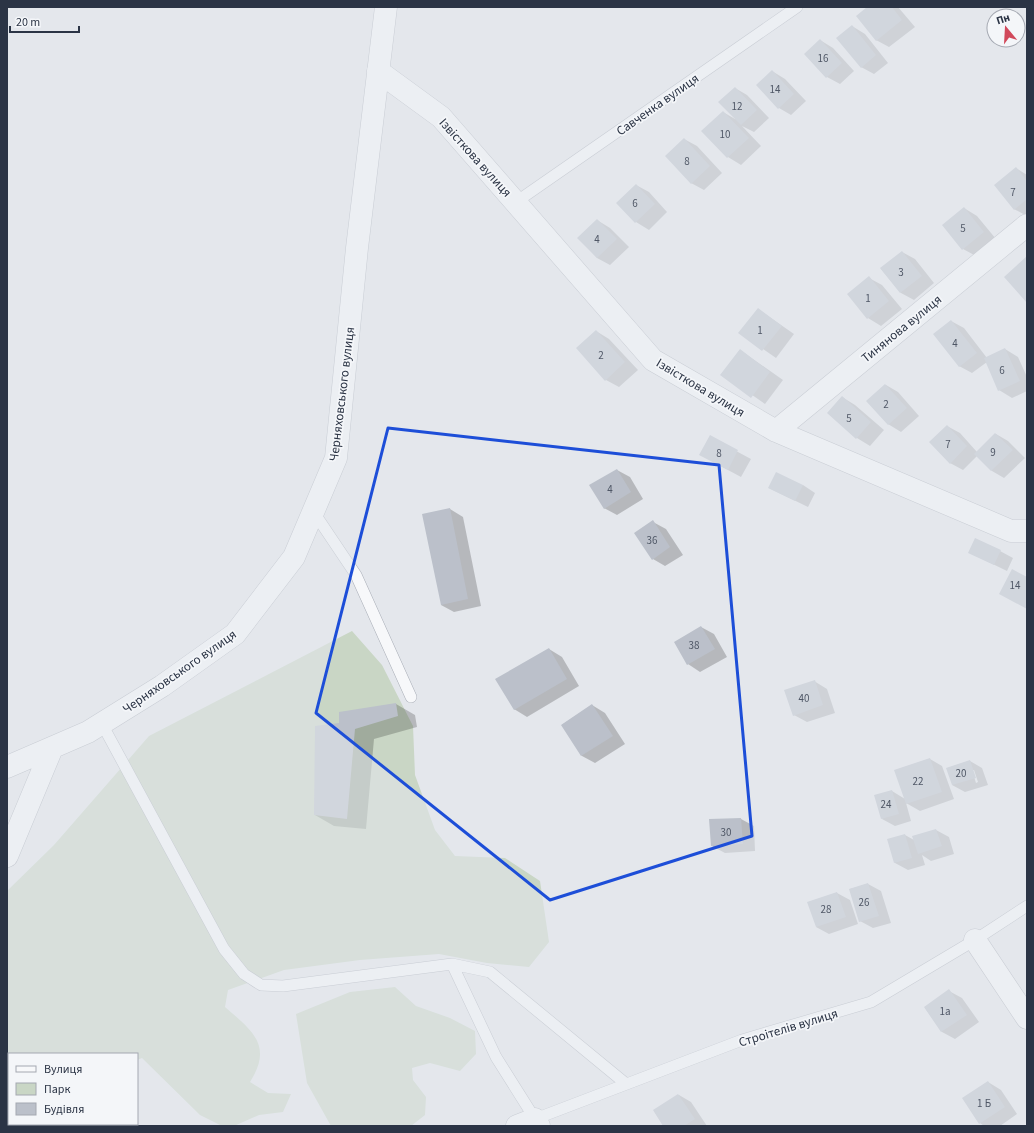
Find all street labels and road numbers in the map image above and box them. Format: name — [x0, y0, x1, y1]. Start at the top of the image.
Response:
street label: Савченка вулиця — [613, 70, 702, 140]
street label: Iзвiсткова вулиця — [435, 114, 516, 201]
street label: Тинянова вулиця — [858, 291, 946, 367]
street label: Черняховського вулиця — [325, 326, 359, 462]
street label: Iзвiсткова вулиця — [653, 354, 748, 421]
street label: Черняховського вулиця — [119, 626, 240, 718]
street label: Строiтелiв вулиця — [737, 1004, 840, 1052]

